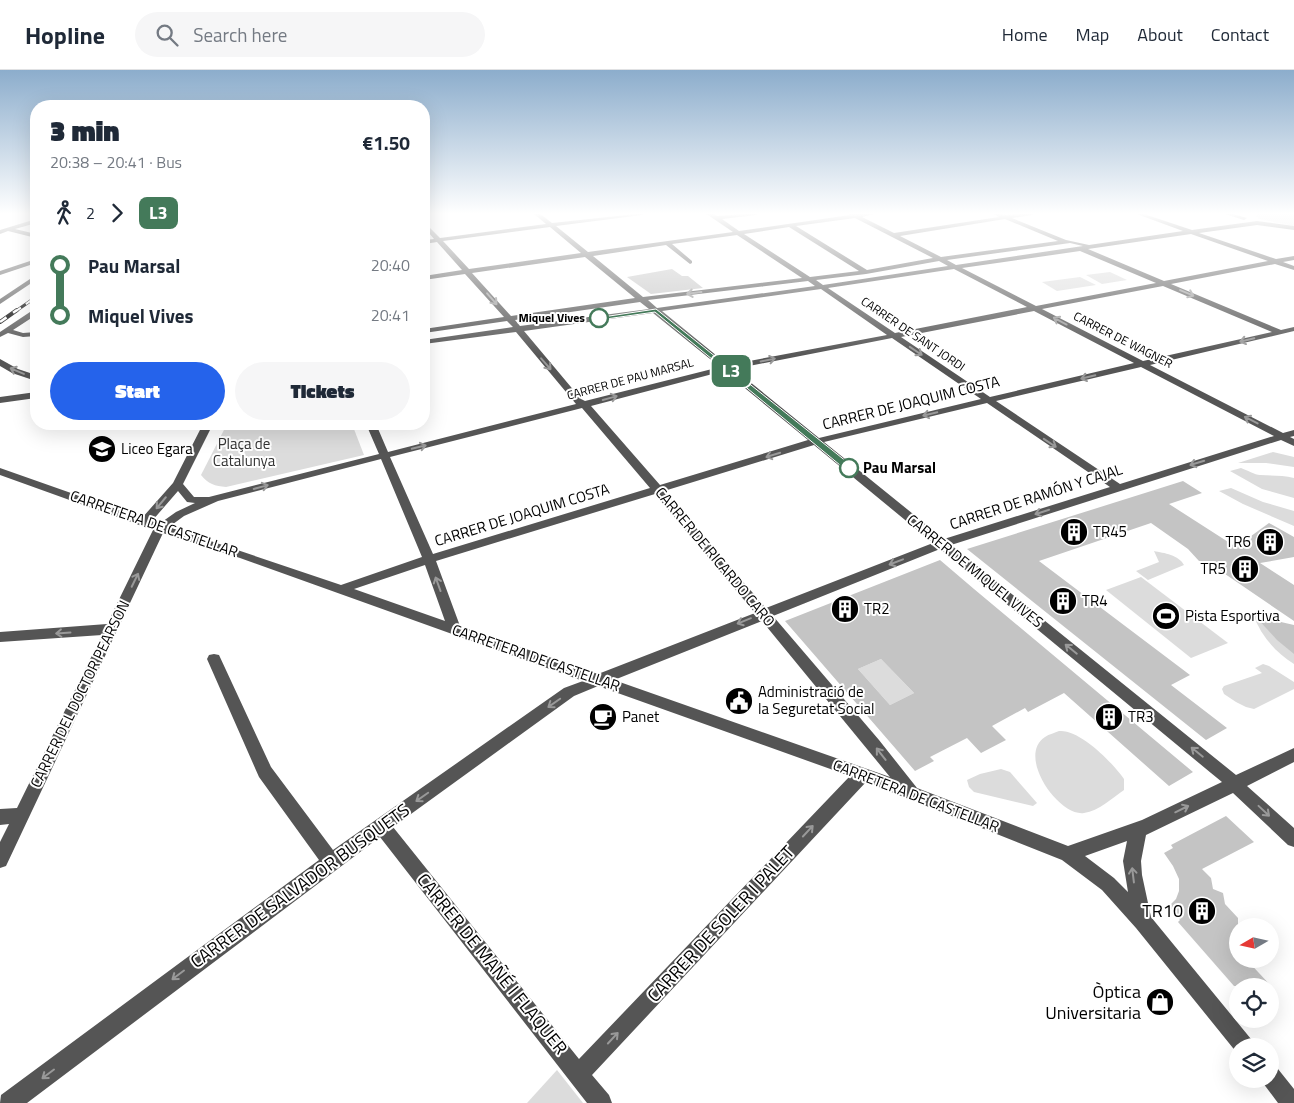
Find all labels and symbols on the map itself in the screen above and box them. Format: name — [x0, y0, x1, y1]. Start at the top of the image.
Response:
one-way arrow — [686, 288, 702, 298]
one-way arrow — [1179, 289, 1194, 299]
one-way arrow — [486, 292, 498, 305]
street label: CARRER DE SANT JORDI — [857, 292, 969, 376]
street label: CARRER DE WAGNER — [1070, 306, 1176, 373]
place label: Miquel Vives — [518, 308, 585, 327]
marker: Miquel Vives — [589, 308, 609, 328]
one-way arrow — [1053, 316, 1068, 325]
one-way arrow — [1239, 336, 1255, 345]
one-way arrow — [909, 346, 923, 356]
street label: CARRER DE PAU MARSAL — [565, 352, 695, 405]
line badge: L3 — [708, 355, 754, 387]
one-way arrow — [760, 355, 776, 364]
one-way arrow — [541, 357, 552, 370]
one-way arrow — [10, 366, 25, 376]
street label: CARRER DE JOAQUIM COSTA — [820, 369, 1002, 436]
one-way arrow — [1081, 372, 1097, 382]
one-way arrow — [602, 393, 618, 403]
one-way arrow — [922, 409, 938, 419]
one-way arrow — [1244, 415, 1259, 424]
park label: Plaça de Catalunya — [213, 432, 276, 472]
school or university icon: Liceo Egara — [87, 434, 117, 464]
place label: Liceo Egara — [121, 437, 193, 460]
one-way arrow — [1043, 437, 1057, 448]
one-way arrow — [410, 442, 426, 451]
one-way arrow — [765, 450, 781, 460]
place label: Pau Marsal — [863, 456, 936, 479]
marker: Pau Marsal — [839, 458, 859, 478]
street label: CARRER DE RAMÓN Y CAJAL — [946, 458, 1125, 535]
one-way arrow — [1190, 458, 1206, 468]
street label: CARRER DE JOAQUIM COSTA — [432, 477, 612, 552]
one-way arrow — [253, 482, 269, 491]
street label: CARRER DE RICARDO CARO — [650, 482, 781, 632]
street label: CARRETERA DE CASTELLAR — [67, 484, 241, 563]
one-way arrow — [156, 496, 167, 509]
street label: CARRER DE MIQUEL VIVES — [902, 508, 1049, 633]
one-way arrow — [1035, 508, 1051, 517]
building icon: TR45 — [1059, 517, 1089, 547]
place label: TR45 — [1093, 520, 1127, 543]
building icon: TR6 — [1255, 527, 1285, 557]
place label: TR6 — [1225, 530, 1251, 553]
building icon: TR5 — [1230, 554, 1260, 584]
place label: TR5 — [1200, 557, 1226, 580]
one-way arrow — [888, 558, 904, 567]
one-way arrow — [131, 573, 141, 588]
one-way arrow — [433, 577, 442, 592]
building icon: TR4 — [1048, 586, 1078, 616]
place label: TR4 — [1082, 589, 1108, 612]
building icon: TR2 — [830, 594, 860, 624]
street label: CARRER DEL DOCTOR PEARSON — [24, 596, 135, 791]
place label: TR2 — [864, 597, 890, 620]
sports icon: Pista Esportiva — [1151, 601, 1181, 631]
place label: Pista Esportiva — [1185, 604, 1280, 627]
one-way arrow — [737, 617, 753, 626]
street label: CARRETERA DE CASTELLAR — [449, 618, 623, 697]
one-way arrow — [55, 628, 71, 637]
one-way arrow — [1065, 644, 1078, 655]
place label: Administració de la Seguretat Social — [758, 680, 874, 720]
public building icon: Administració de la Seguretat Social — [724, 686, 754, 716]
one-way arrow — [547, 698, 561, 708]
cafe icon: Panet — [588, 702, 618, 732]
building icon: TR3 — [1094, 702, 1124, 732]
place label: Panet — [622, 705, 660, 728]
place label: TR3 — [1128, 705, 1154, 728]
one-way arrow — [1191, 746, 1204, 757]
one-way arrow — [876, 748, 887, 761]
street label: CARRETERA DE CASTELLAR — [830, 753, 1003, 838]
one-way arrow — [415, 792, 429, 802]
street label: CARRER DE SALVADOR BUSQUETS — [184, 797, 415, 975]
one-way arrow — [1175, 804, 1190, 814]
one-way arrow — [1258, 805, 1270, 817]
one-way arrow — [802, 824, 814, 837]
street label: CARRER DE SOLER I PALET — [641, 839, 801, 1008]
street label: CARRER DE MAÑÉ I FLAQUER — [411, 867, 574, 1060]
one-way arrow — [1128, 868, 1138, 884]
building icon: TR10 — [1187, 896, 1217, 926]
place label: TR10 — [1142, 897, 1183, 924]
north arrow — [1229, 918, 1279, 968]
one-way arrow — [172, 970, 185, 981]
place label: Òptica Universitaria — [1045, 978, 1141, 1026]
shop icon: Òptica Universitaria — [1145, 987, 1175, 1017]
one-way arrow — [607, 1032, 619, 1045]
one-way arrow — [42, 1068, 55, 1079]

